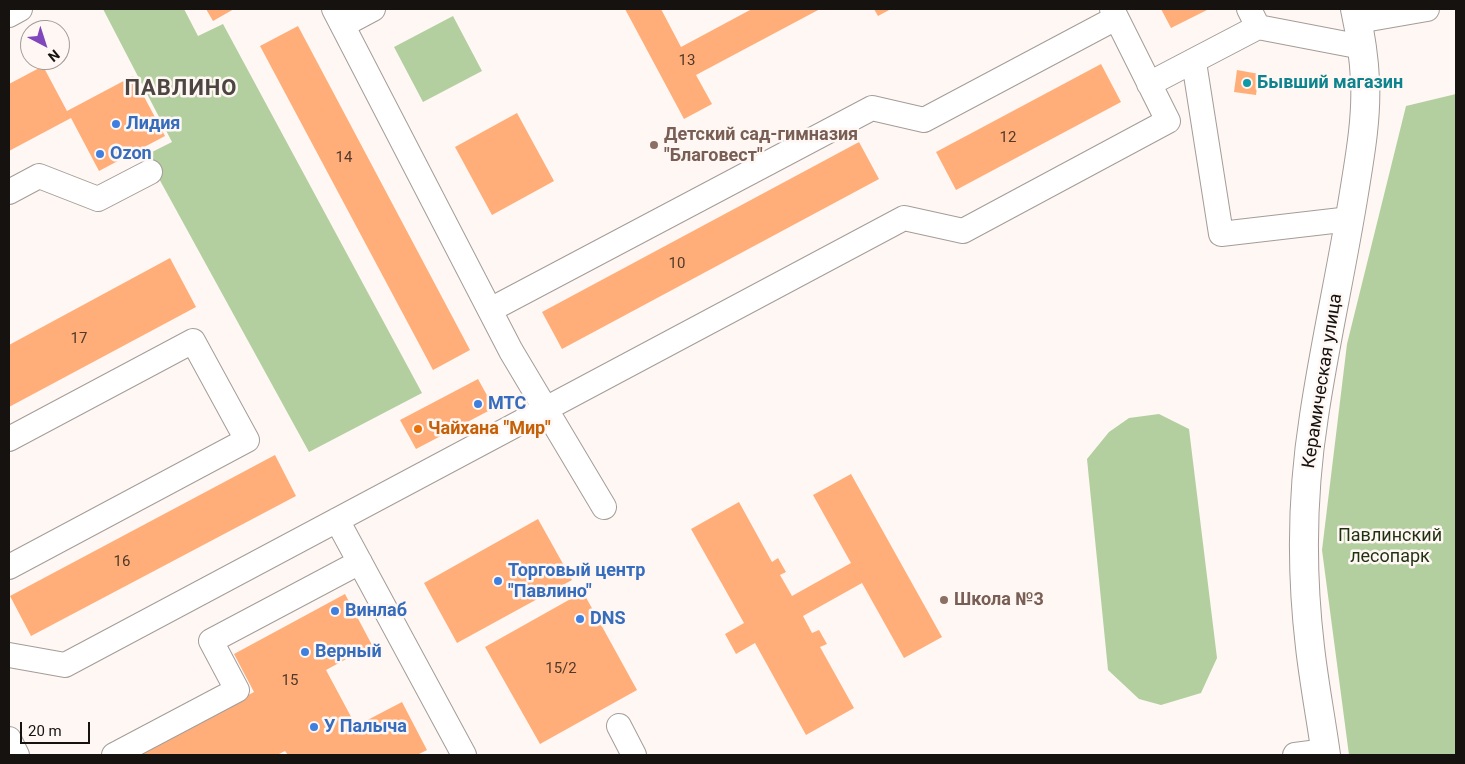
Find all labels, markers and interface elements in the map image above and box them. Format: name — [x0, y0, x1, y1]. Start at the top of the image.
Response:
north arrow — [20, 20, 70, 70]
text: N — [45, 46, 63, 65]
house number: 13 — [679, 52, 695, 70]
place label: Бывший магазин — [1257, 72, 1403, 94]
district label: ПАВЛИНО — [124, 76, 238, 102]
marker: Бывший магазин — [1241, 77, 1253, 89]
place label: Лидия — [126, 113, 180, 135]
marker: Лидия — [110, 118, 122, 130]
place label: Детский сад-гимназия "Благовест" — [664, 124, 858, 166]
house number: 12 — [1000, 129, 1016, 147]
marker: Детский сад-гимназия "Благовест" — [648, 139, 660, 151]
place label: Ozon — [110, 143, 152, 165]
marker: Ozon — [94, 148, 106, 160]
house number: 14 — [336, 149, 352, 167]
house number: 10 — [669, 255, 685, 273]
street label: Керамическая улица — [1299, 292, 1347, 470]
house number: 17 — [71, 330, 87, 348]
place label: МТС — [488, 393, 526, 415]
marker: МТС — [472, 398, 484, 410]
place label: Чайхана "Мир" — [428, 418, 551, 440]
marker: Чайхана "Мир" — [412, 423, 424, 435]
park label: Павлинский лесопарк — [1338, 525, 1442, 568]
house number: 16 — [114, 553, 130, 571]
place label: Торговый центр "Павлино" — [508, 560, 645, 602]
marker: Торговый центр "Павлино" — [492, 575, 504, 587]
place label: Школа №3 — [954, 589, 1044, 611]
marker: Школа №3 — [938, 594, 950, 606]
place label: Винлаб — [345, 600, 407, 622]
marker: Винлаб — [329, 605, 341, 617]
place label: DNS — [590, 608, 625, 630]
marker: DNS — [574, 613, 586, 625]
place label: Верный — [315, 641, 382, 663]
marker: Верный — [299, 646, 311, 658]
house number: 15/2 — [545, 660, 577, 678]
house number: 15 — [282, 672, 298, 690]
scale bar — [22, 712, 92, 744]
place label: У Палыча — [324, 716, 407, 738]
marker: У Палыча — [308, 721, 320, 733]
text: 20 m — [28, 722, 62, 740]

